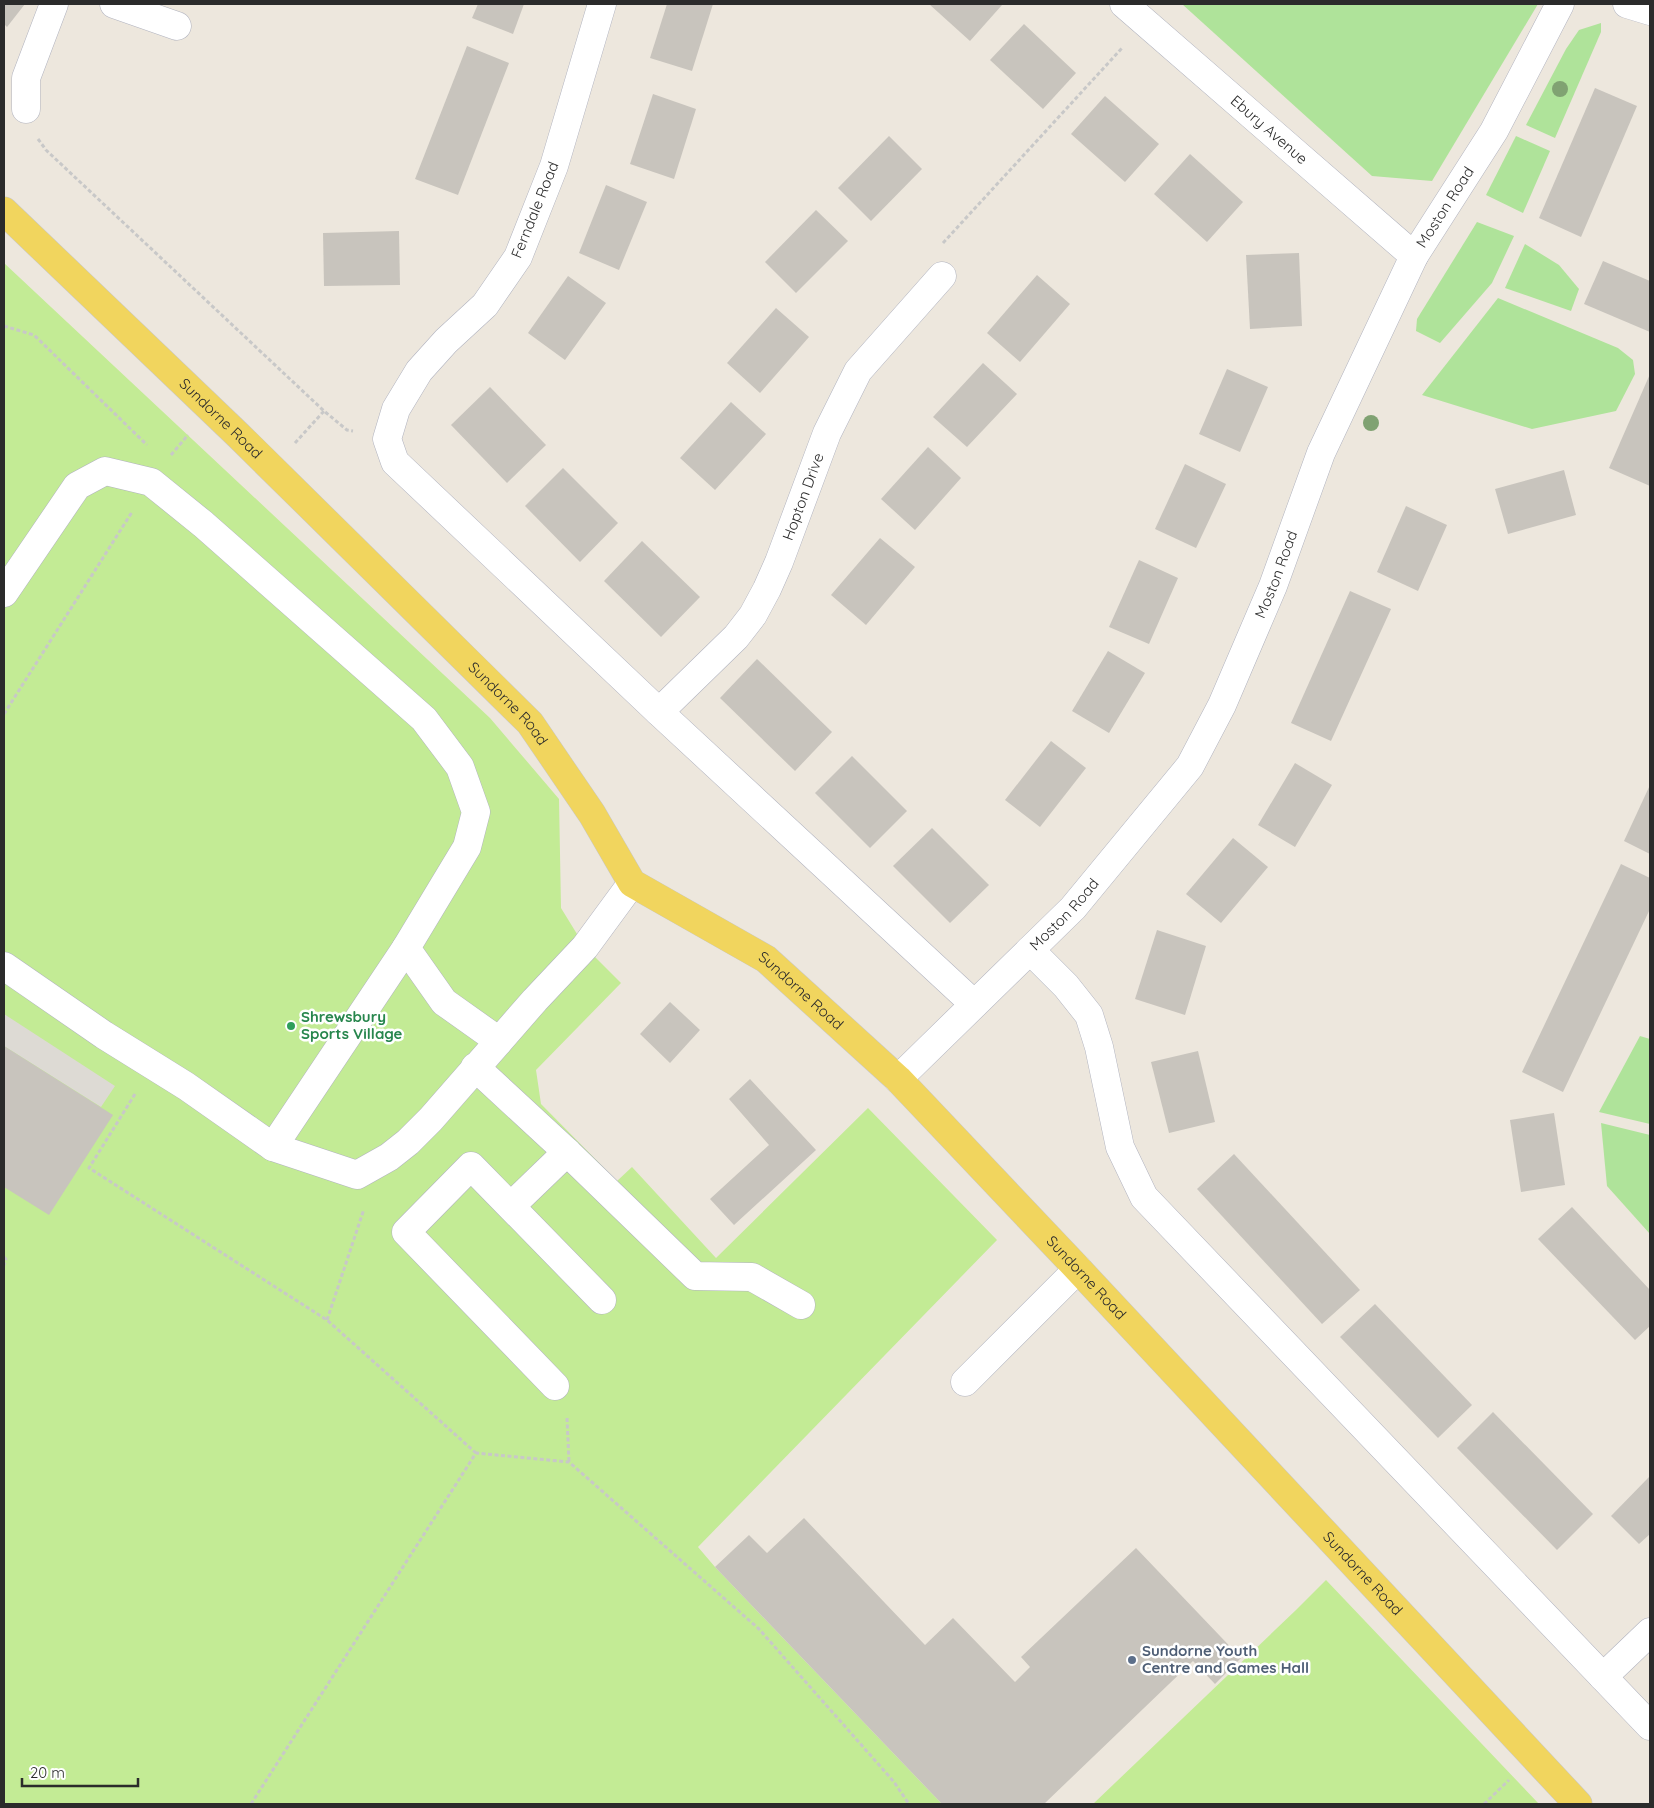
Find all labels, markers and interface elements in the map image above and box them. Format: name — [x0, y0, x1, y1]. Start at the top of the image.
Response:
street label: Ebury Avenue — [1227, 91, 1312, 168]
street label: Ferndale Road — [507, 159, 563, 261]
street label: Moston Road — [1412, 163, 1478, 251]
street label: Sundorne Road — [175, 374, 266, 463]
street label: Hopton Drive — [778, 450, 828, 543]
street label: Moston Road — [1250, 528, 1301, 621]
street label: Sundorne Road — [465, 658, 552, 749]
street label: Moston Road — [1025, 874, 1103, 954]
street label: Sundorne Road — [755, 947, 848, 1034]
place label: Shrewsbury Sports Village — [301, 1007, 403, 1043]
marker: Shrewsbury Sports Village — [285, 1020, 297, 1032]
street label: Sundorne Road — [1042, 1232, 1130, 1323]
street label: Sundorne Road — [1319, 1527, 1407, 1619]
place label: Sundorne Youth Centre and Games Hall — [1142, 1641, 1309, 1677]
marker: Sundorne Youth Centre and Games Hall — [1126, 1654, 1138, 1666]
scale bar — [22, 1756, 139, 1788]
text: 20 m — [30, 1763, 65, 1782]

